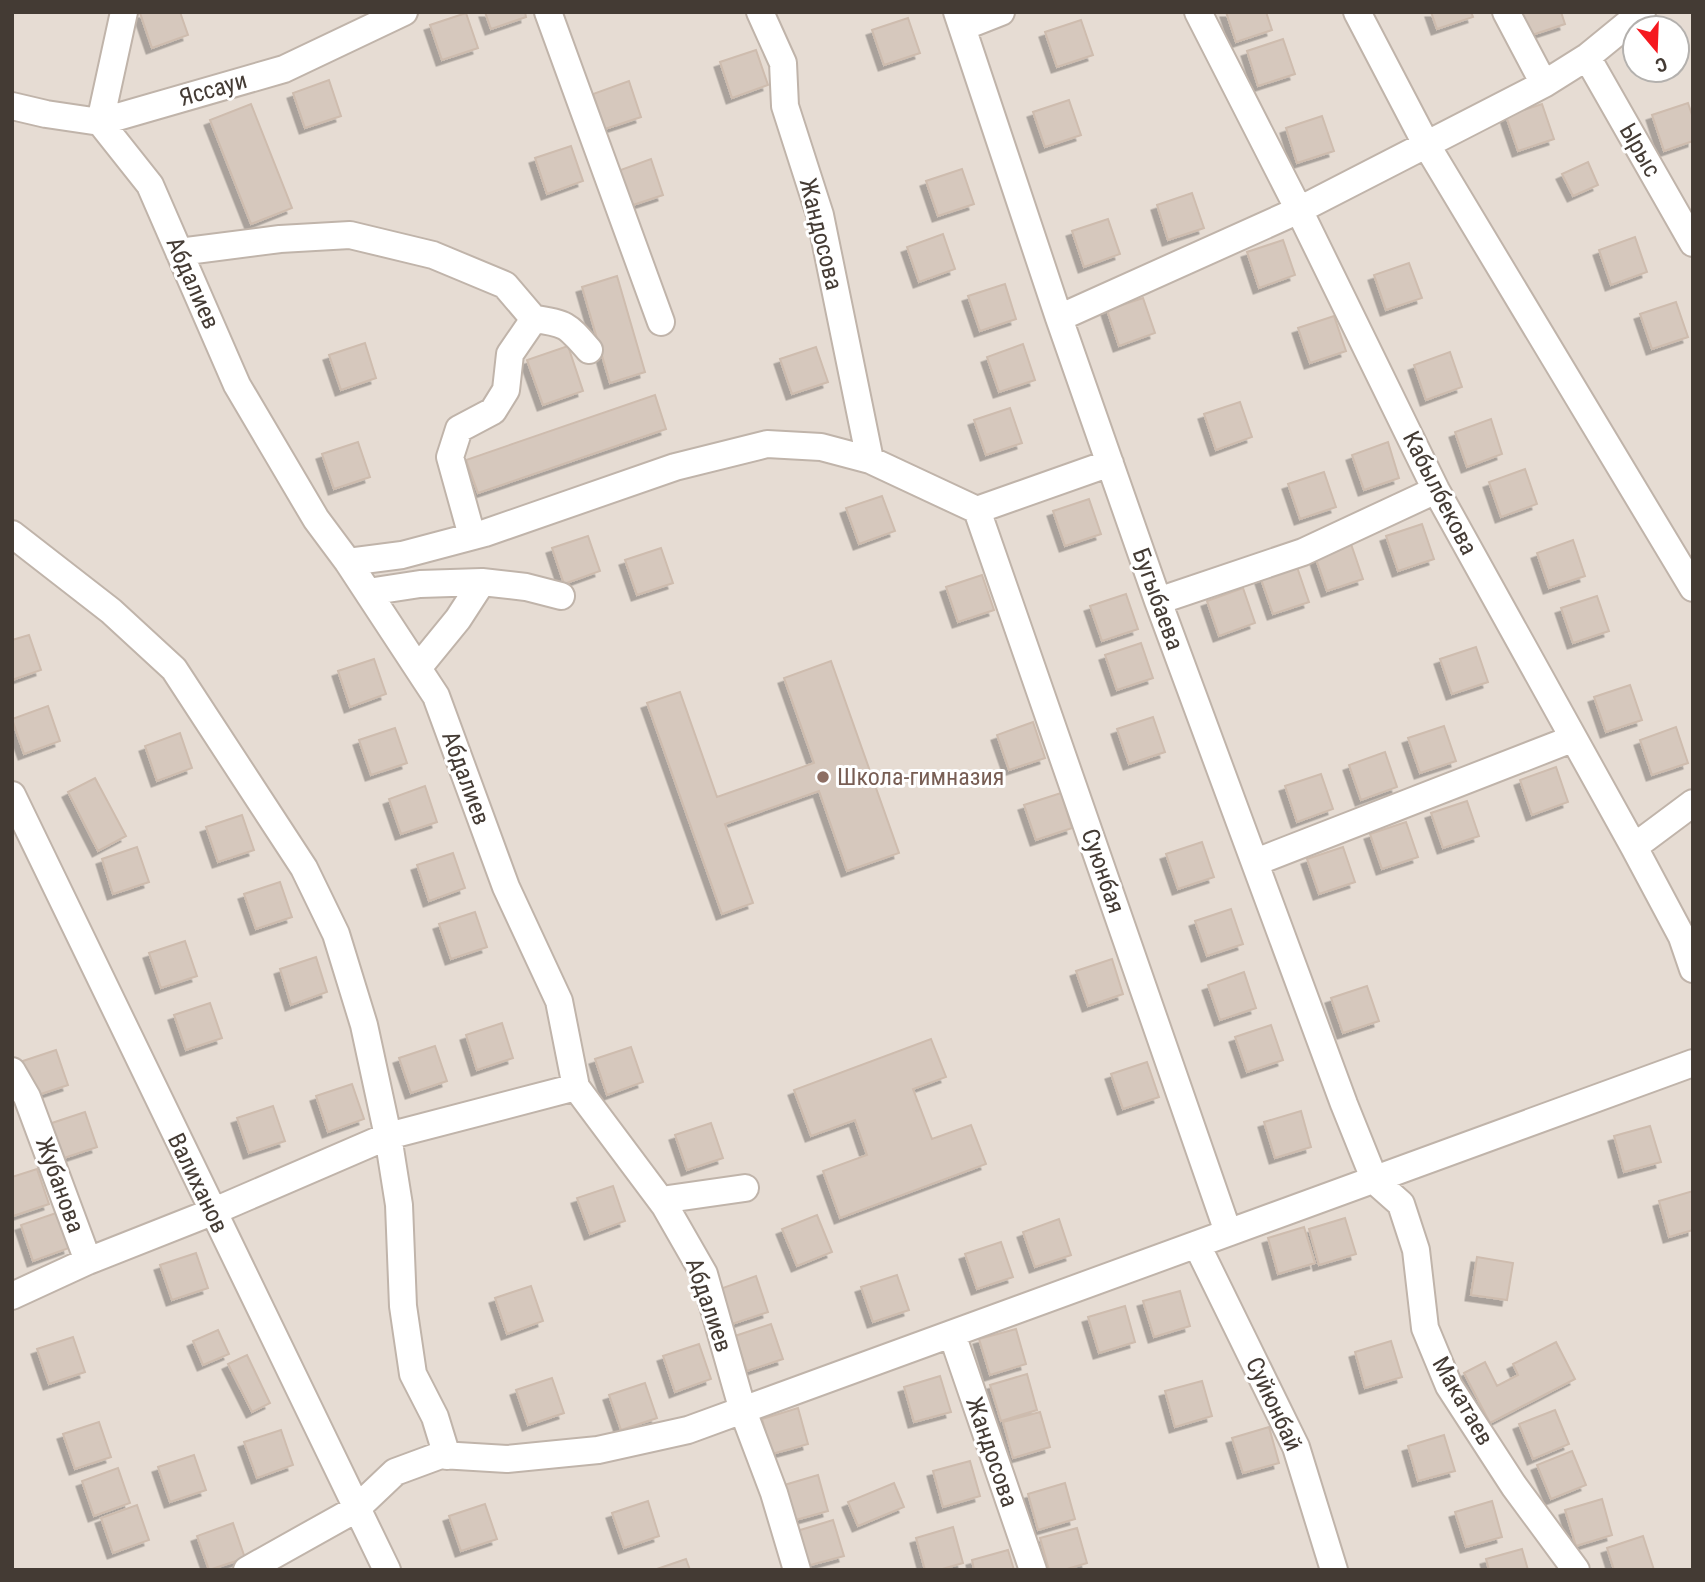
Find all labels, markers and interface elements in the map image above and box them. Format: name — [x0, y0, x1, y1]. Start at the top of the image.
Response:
north arrow — [1621, 14, 1691, 84]
text: С — [1652, 52, 1670, 77]
street label: Яссауи — [176, 66, 250, 112]
street label: Ырыс — [1614, 118, 1666, 182]
street label: Жандосова — [794, 175, 848, 293]
street label: Абдалиев — [160, 233, 226, 333]
street label: Кабылбекова — [1397, 427, 1483, 559]
street label: Бугыбаева — [1127, 544, 1189, 654]
street label: Абдалиев — [436, 727, 496, 829]
place label: Школа-гимназия — [837, 763, 1004, 791]
marker: Школа-гимназия — [815, 769, 831, 785]
street label: Суюнбая — [1076, 825, 1130, 917]
street label: Валиханов — [162, 1129, 234, 1237]
street label: Жубанова — [30, 1133, 90, 1237]
street label: Абдалиев — [680, 1254, 738, 1356]
street label: Макатаев — [1427, 1352, 1499, 1450]
street label: Суйюнбай — [1240, 1353, 1308, 1455]
street label: Жандосова — [960, 1393, 1024, 1511]

